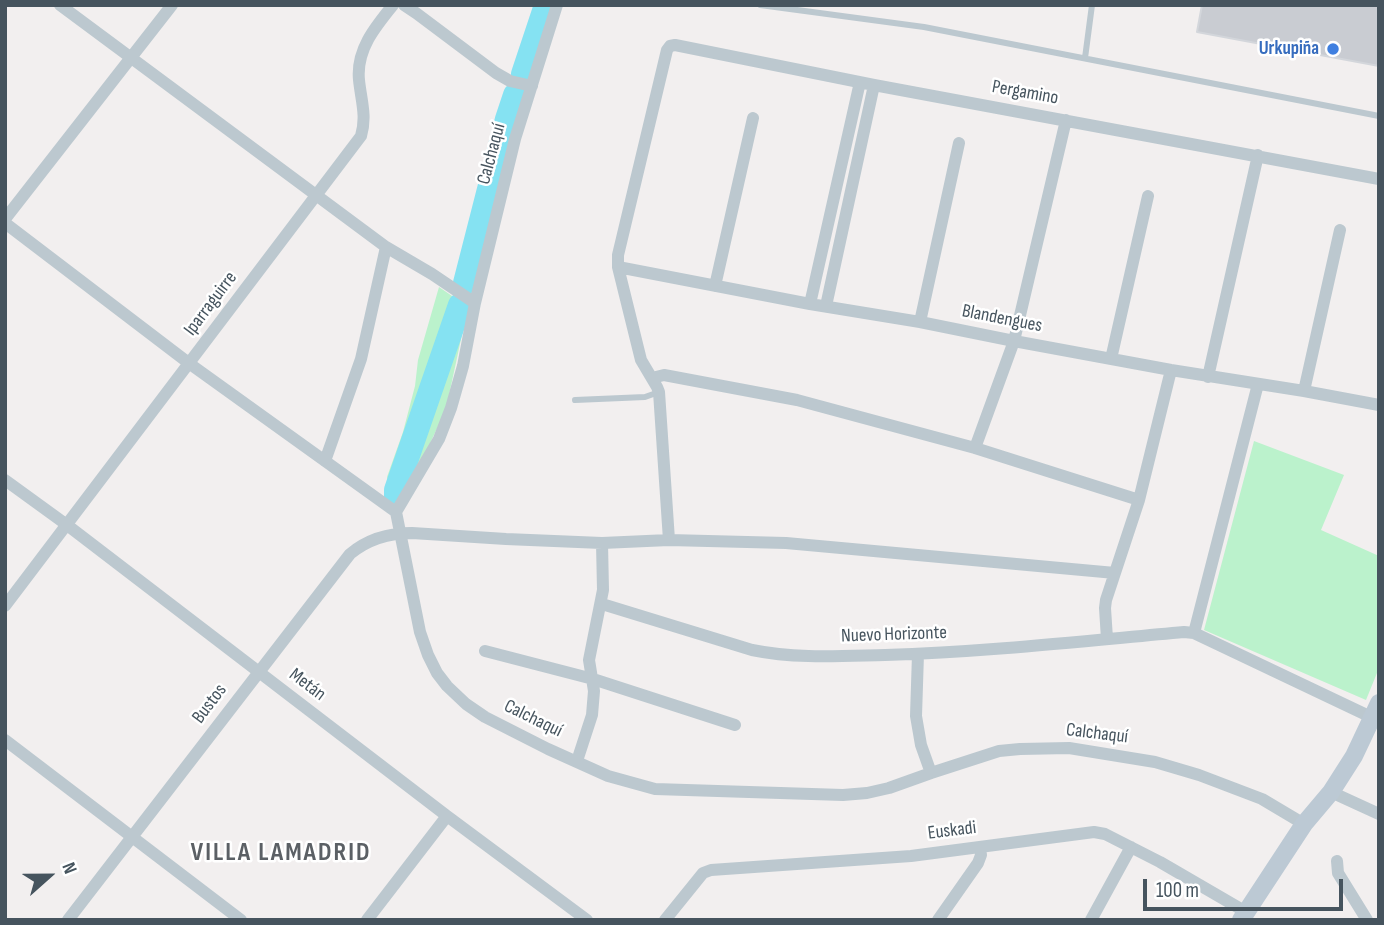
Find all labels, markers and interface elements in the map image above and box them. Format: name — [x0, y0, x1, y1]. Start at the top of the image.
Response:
place label: Urkupiña — [1259, 38, 1319, 60]
marker: Urkupiña — [1325, 41, 1341, 57]
street label: Pergamino — [990, 76, 1060, 110]
street label: Calchaquí — [473, 121, 511, 187]
street label: Iparraguirre — [180, 268, 242, 340]
street label: Blandengues — [960, 300, 1044, 338]
street label: Nuevo Horizonte — [841, 622, 947, 648]
street label: Metán — [284, 664, 330, 706]
street label: Bustos — [188, 680, 232, 728]
street label: Calchaquí — [500, 695, 566, 743]
street label: Calchaquí — [1065, 719, 1129, 749]
street label: Euskadi — [926, 817, 978, 845]
district label: VILLA LAMADRID — [192, 837, 370, 869]
north arrow — [14, 841, 84, 911]
text: N — [57, 859, 82, 877]
scale bar — [1146, 866, 1346, 910]
text: 100 m — [1156, 878, 1199, 903]

